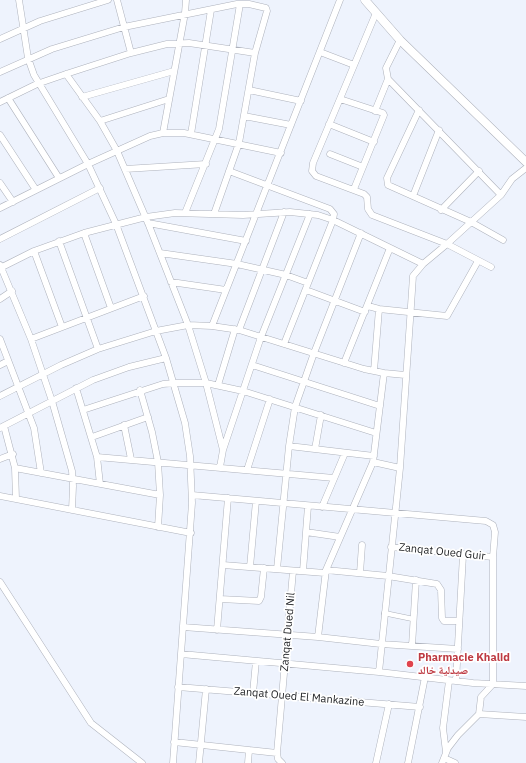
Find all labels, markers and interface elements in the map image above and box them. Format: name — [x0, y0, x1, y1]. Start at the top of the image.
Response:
street label: Zanqat Oued Guir — [398, 541, 486, 563]
street label: Zanqat Dued Nil — [278, 592, 298, 672]
place label: Pharmacie Khalid صيدلية خالد — [418, 651, 510, 677]
marker: Pharmacie Khalid صيدلية خالد — [405, 659, 415, 669]
street label: Zanqat Oued El Mankazine — [233, 685, 365, 709]

